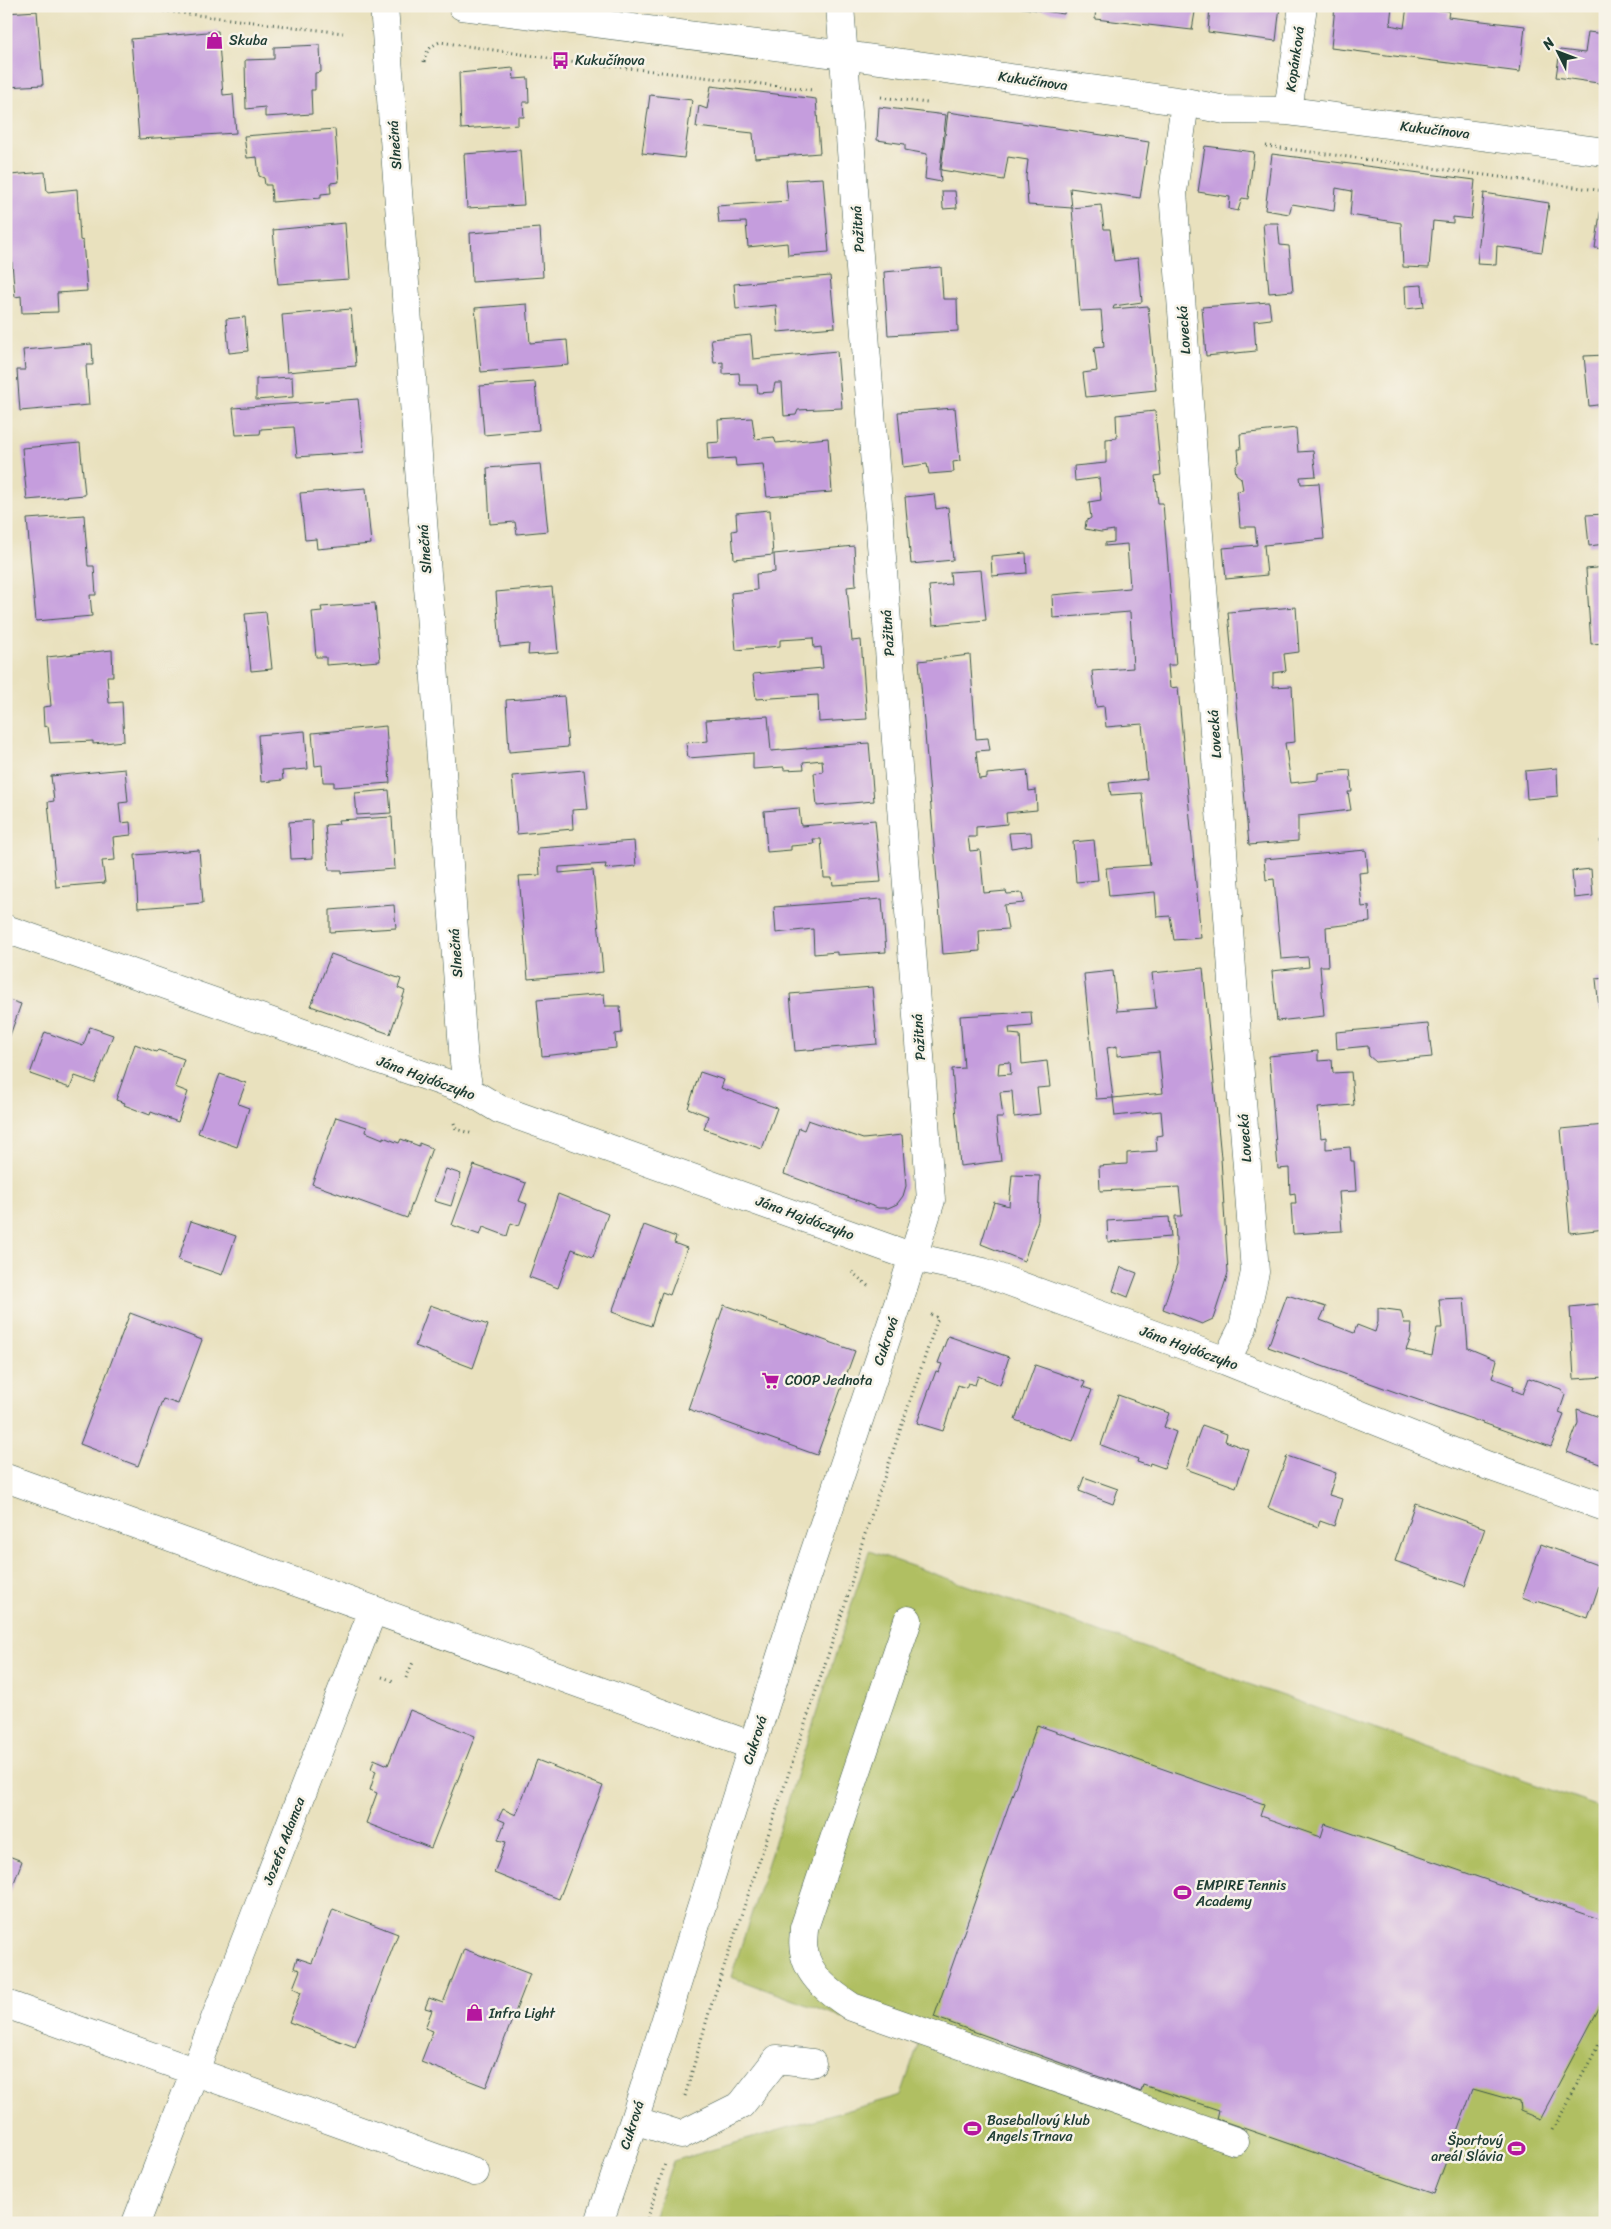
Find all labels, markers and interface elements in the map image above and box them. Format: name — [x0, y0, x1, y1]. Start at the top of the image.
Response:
street label: Kopánková — [1278, 25, 1312, 93]
place label: Skuba — [229, 28, 268, 53]
north arrow — [1534, 28, 1584, 78]
shop icon: Skuba — [205, 30, 225, 50]
text: N — [1536, 31, 1561, 56]
place label: Kukučínova — [575, 48, 645, 73]
bus stop icon: Kukučínova — [551, 50, 571, 70]
street label: Kukučínova — [997, 64, 1069, 98]
street label: Kukučínova — [1399, 113, 1471, 147]
street label: Slnečná — [381, 120, 409, 170]
street label: Pažitná — [844, 205, 872, 253]
street label: Lovecká — [1170, 305, 1198, 355]
street label: Slnečná — [411, 524, 439, 574]
street label: Pažitná — [874, 609, 902, 657]
street label: Lovecká — [1201, 709, 1229, 759]
street label: Slnečná — [442, 928, 470, 978]
street label: Pažitná — [905, 1013, 933, 1061]
street label: Jána Hajdóczyho — [372, 1048, 479, 1107]
street label: Lovecká — [1231, 1113, 1259, 1163]
street label: Jána Hajdóczyho — [751, 1188, 858, 1247]
street label: Cukrová — [866, 1313, 906, 1369]
street label: Jána Hajdóczyho — [1135, 1318, 1242, 1377]
place label: COOP Jednota — [785, 1368, 872, 1393]
supermarket icon: COOP Jednota — [761, 1370, 781, 1390]
street label: Cukrová — [735, 1712, 775, 1768]
street label: Jozefa Adamca — [255, 1792, 313, 1890]
place label: EMPIRE Tennis Academy — [1195, 1873, 1286, 1914]
sports icon: EMPIRE Tennis Academy — [1172, 1883, 1192, 1903]
place label: Infra Light — [488, 2001, 556, 2026]
shop icon: Infra Light — [465, 2003, 485, 2023]
street label: Cukrová — [612, 2097, 652, 2153]
place label: Baseballový klub Angels Trnava — [986, 2108, 1090, 2149]
sports icon: Baseballový klub Angels Trnava — [963, 2118, 983, 2138]
place label: Športový areál Slávia — [1431, 2128, 1504, 2169]
sports icon: Športový areál Slávia — [1507, 2138, 1527, 2158]

